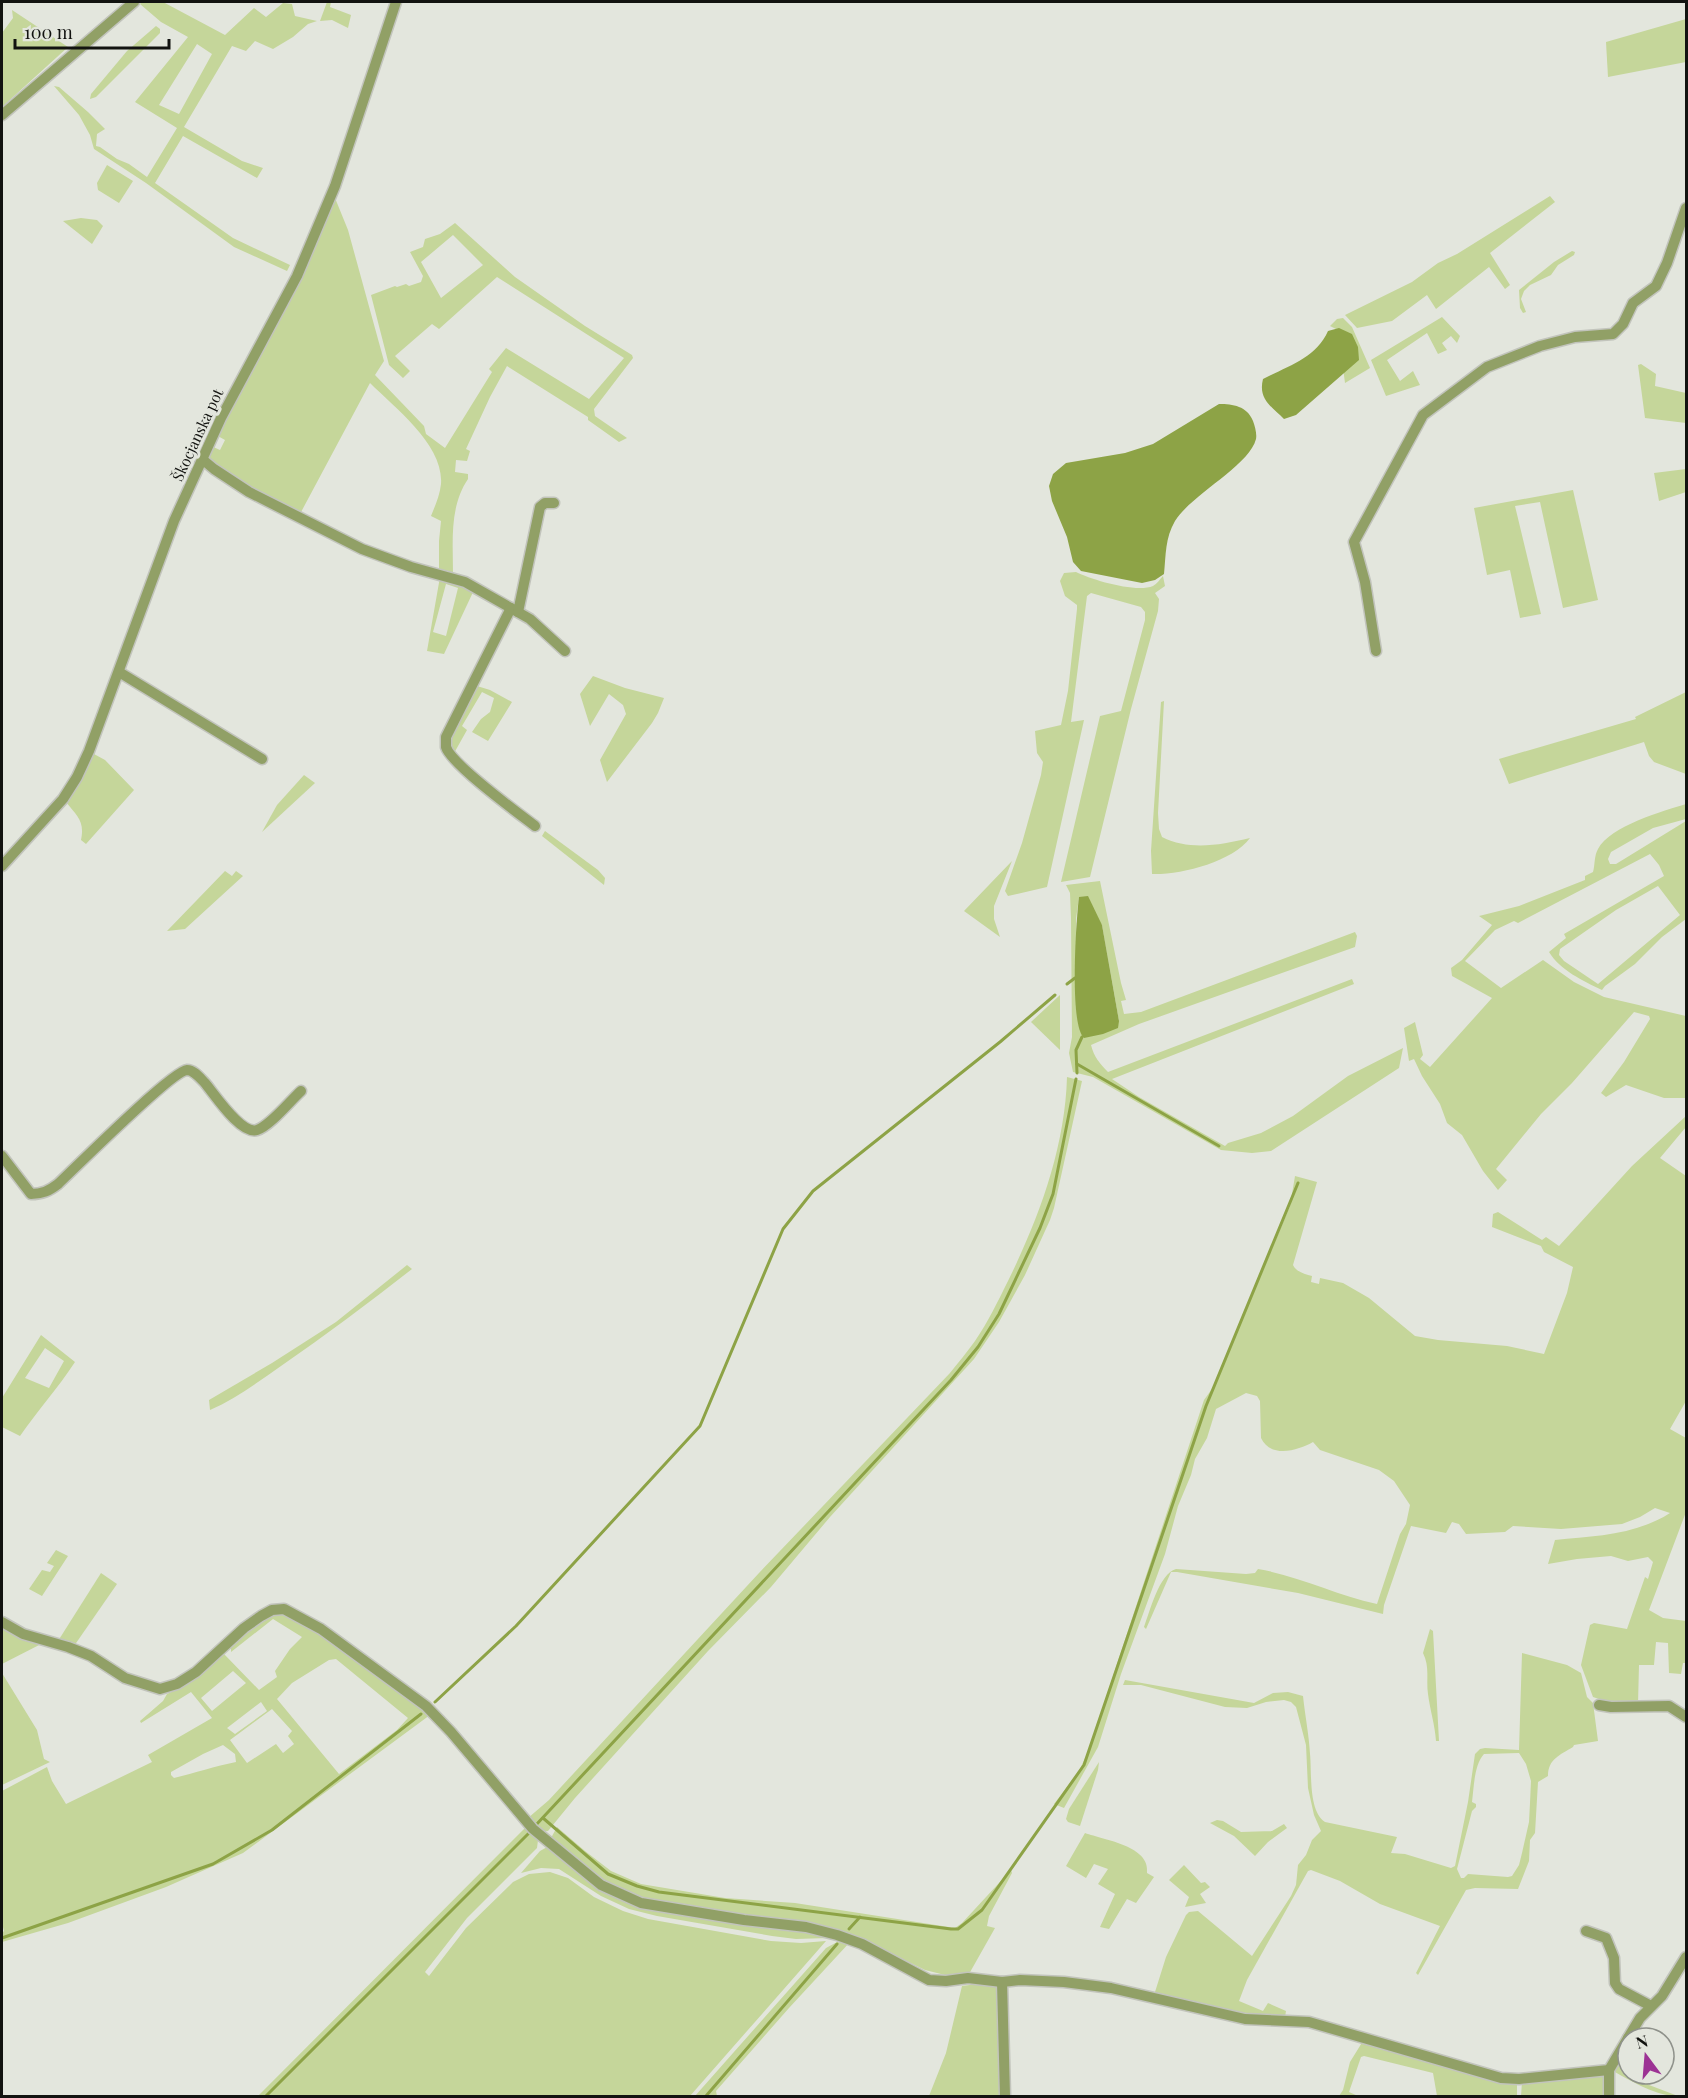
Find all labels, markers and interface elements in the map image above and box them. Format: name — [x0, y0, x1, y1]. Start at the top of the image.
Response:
scale bar — [15, 12, 170, 50]
text: 100 m — [24, 20, 73, 44]
street label: Škocjanska pot — [167, 384, 228, 484]
north arrow — [1616, 2026, 1676, 2086]
text: N — [1633, 2029, 1651, 2053]

